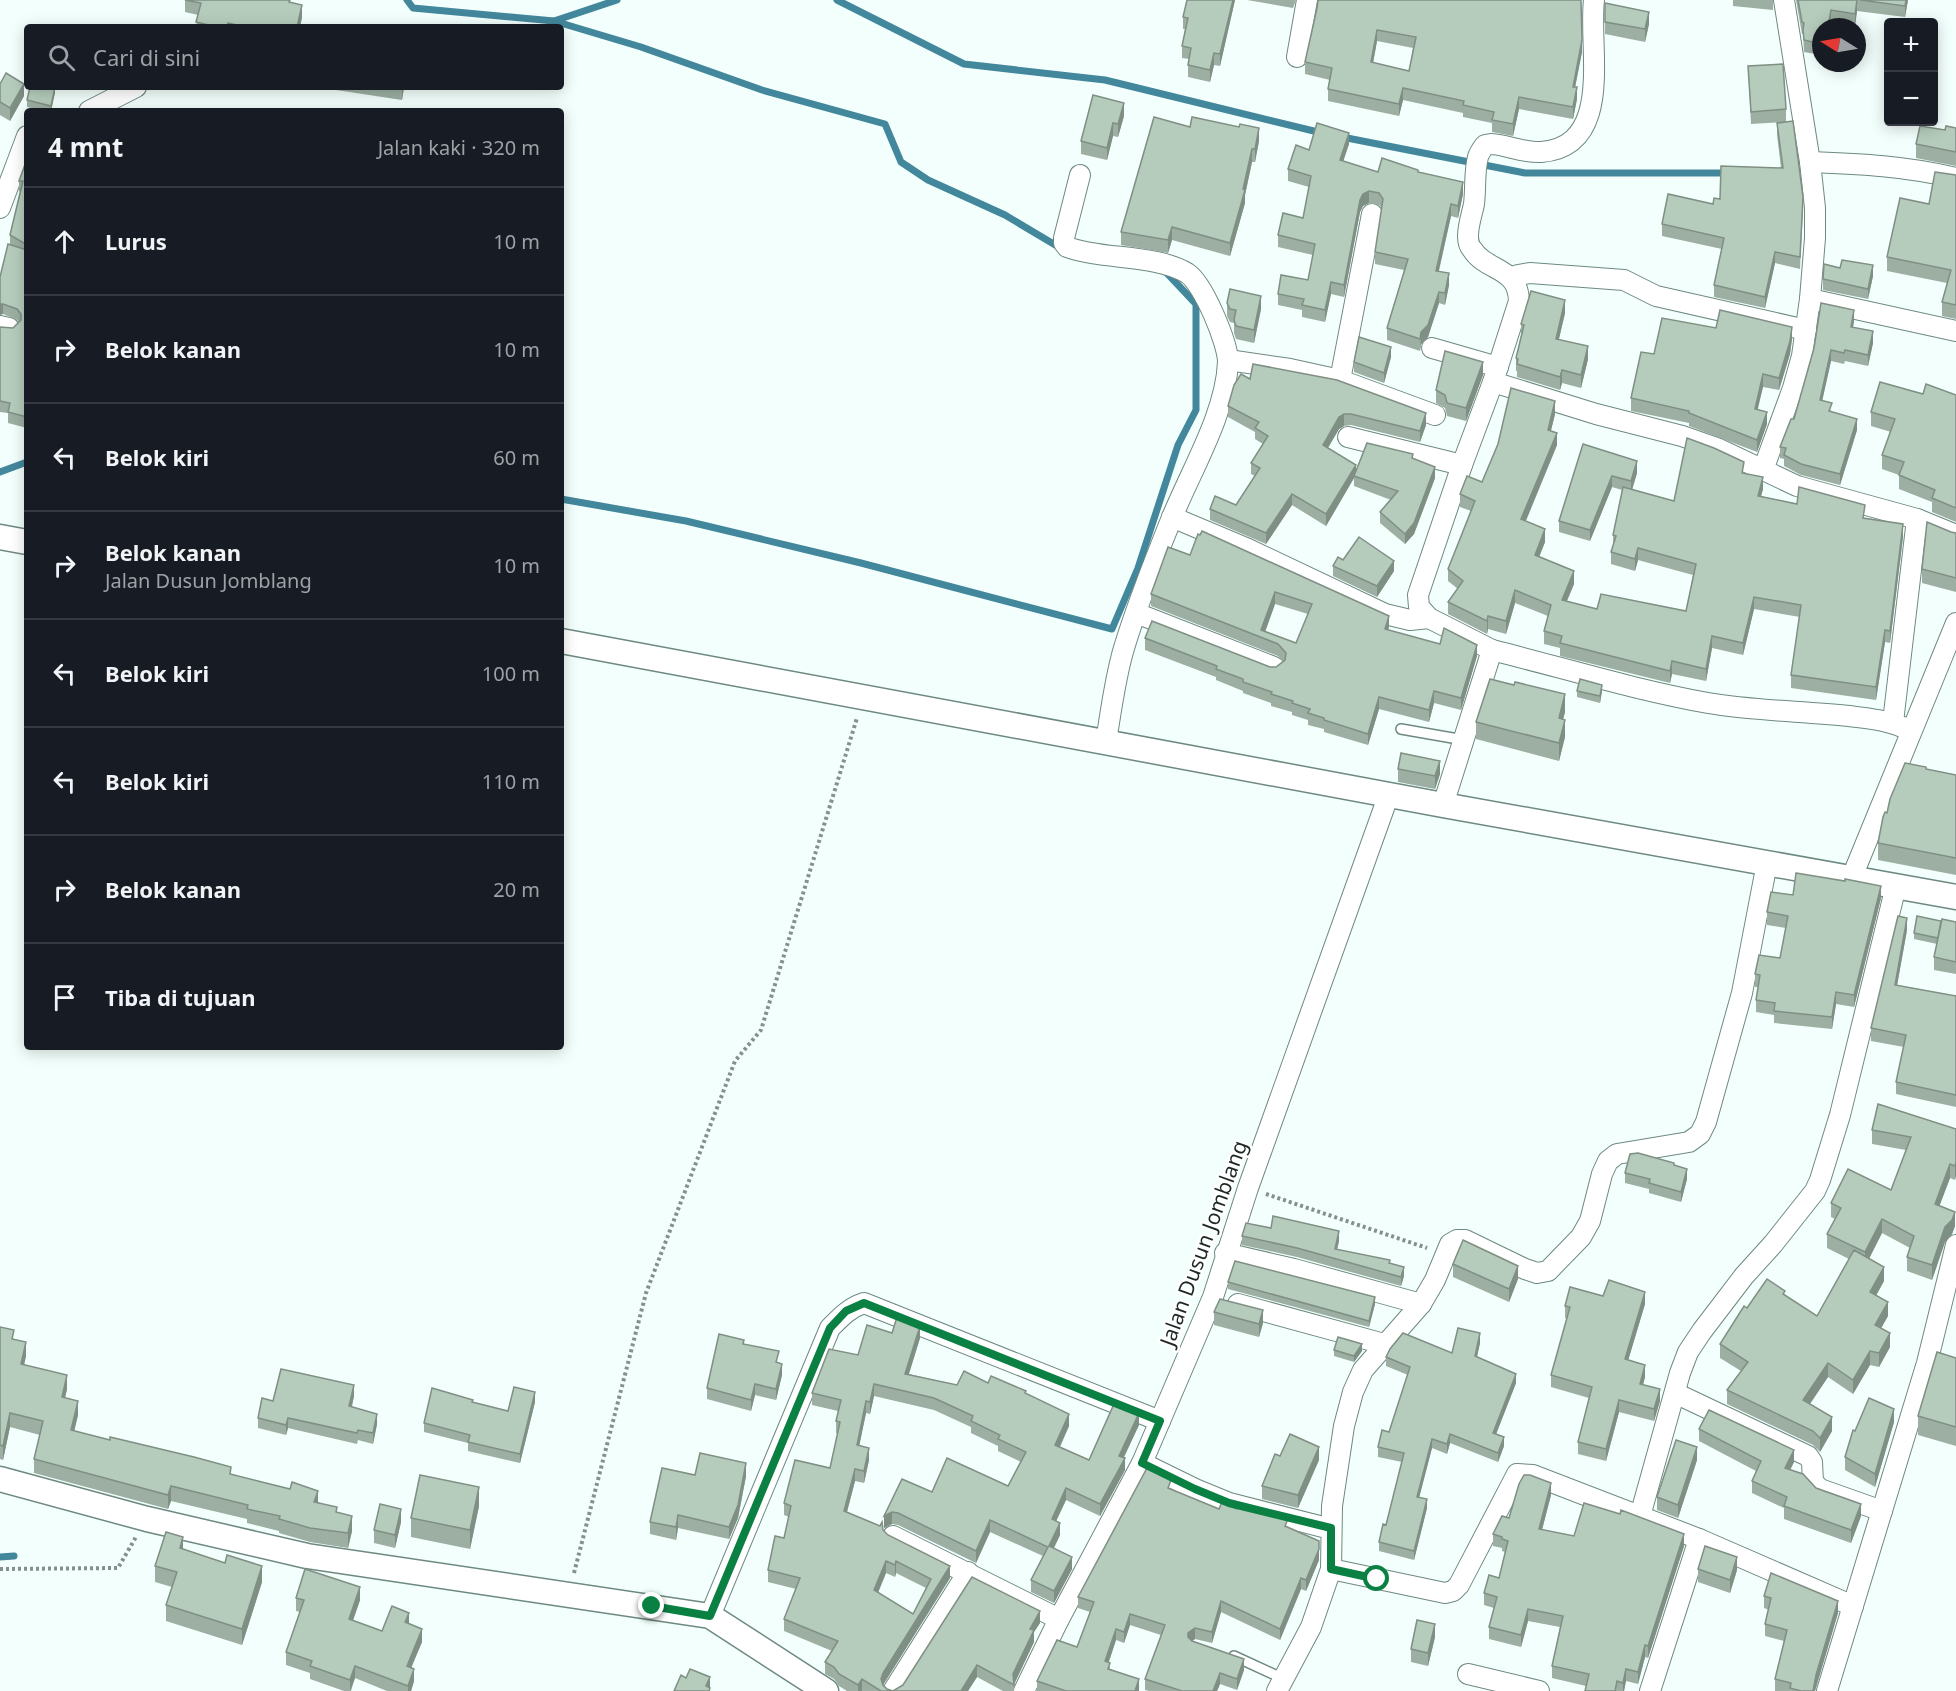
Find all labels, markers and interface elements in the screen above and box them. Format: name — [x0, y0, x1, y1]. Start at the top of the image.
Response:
north arrow — [1812, 18, 1866, 72]
map controls — [1884, 18, 1938, 126]
button: + — [1884, 18, 1938, 72]
search box — [24, 24, 564, 90]
icon: search — [45, 41, 78, 74]
text: Cari di sini — [93, 42, 200, 72]
button: − — [1884, 72, 1938, 126]
text: 4 mnt — [48, 129, 123, 165]
text: Jalan kaki · 320 m — [378, 134, 540, 161]
icon: ahead — [48, 225, 81, 258]
text: Lurus — [105, 226, 167, 256]
text: 10 m — [493, 228, 540, 255]
icon: right — [48, 333, 81, 366]
text: Belok kanan — [105, 334, 241, 364]
text: 10 m — [493, 336, 540, 363]
icon: left — [48, 441, 81, 474]
text: Belok kiri — [105, 442, 209, 472]
text: 60 m — [493, 444, 540, 471]
text: Belok kanan — [105, 537, 241, 567]
icon: right — [48, 549, 81, 582]
text: 10 m — [493, 552, 540, 579]
text: Jalan Dusun Jomblang — [105, 567, 312, 594]
icon: left — [48, 657, 81, 690]
text: Belok kiri — [105, 658, 209, 688]
text: 100 m — [482, 660, 540, 687]
icon: left — [48, 765, 81, 798]
text: Belok kiri — [105, 766, 209, 796]
text: 110 m — [482, 768, 540, 795]
icon: right — [48, 873, 81, 906]
text: Belok kanan — [105, 874, 241, 904]
text: 20 m — [493, 876, 540, 903]
icon: arrive — [48, 981, 81, 1014]
text: Tiba di tujuan — [105, 982, 255, 1012]
street label: Jalan Dusun Jomblang — [1152, 1136, 1253, 1352]
route start — [1363, 1565, 1389, 1591]
route end — [638, 1592, 664, 1618]

